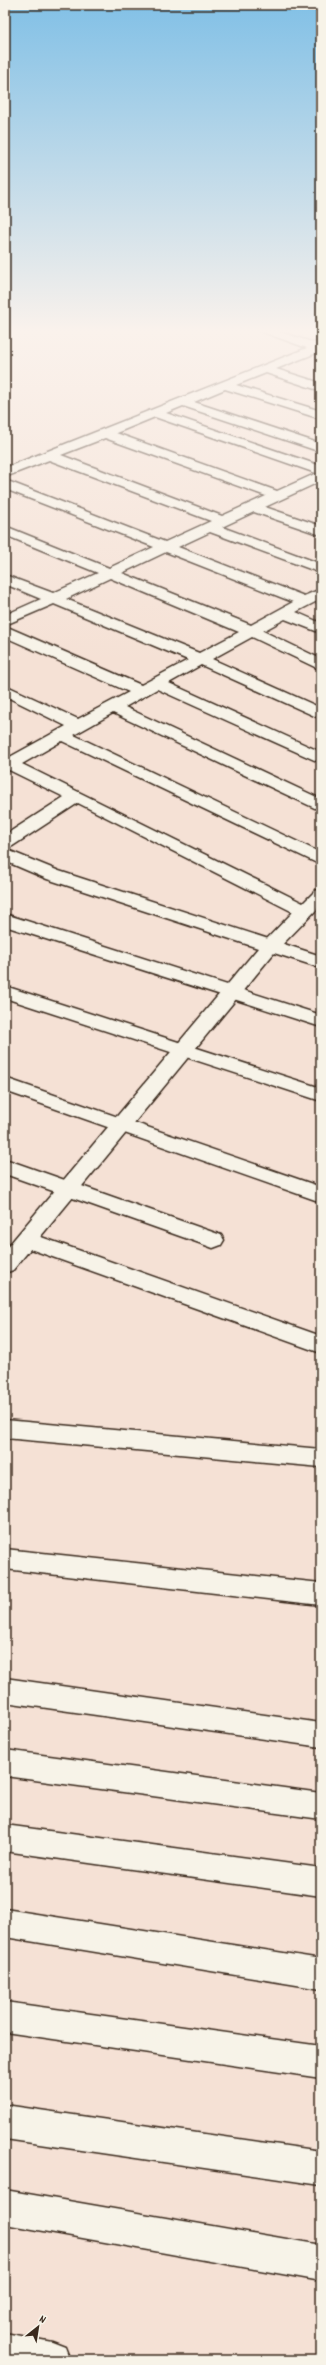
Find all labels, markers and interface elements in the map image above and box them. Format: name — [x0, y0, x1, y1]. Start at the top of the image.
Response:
north arrow — [18, 2307, 58, 2347]
text: N — [36, 2312, 49, 2329]

